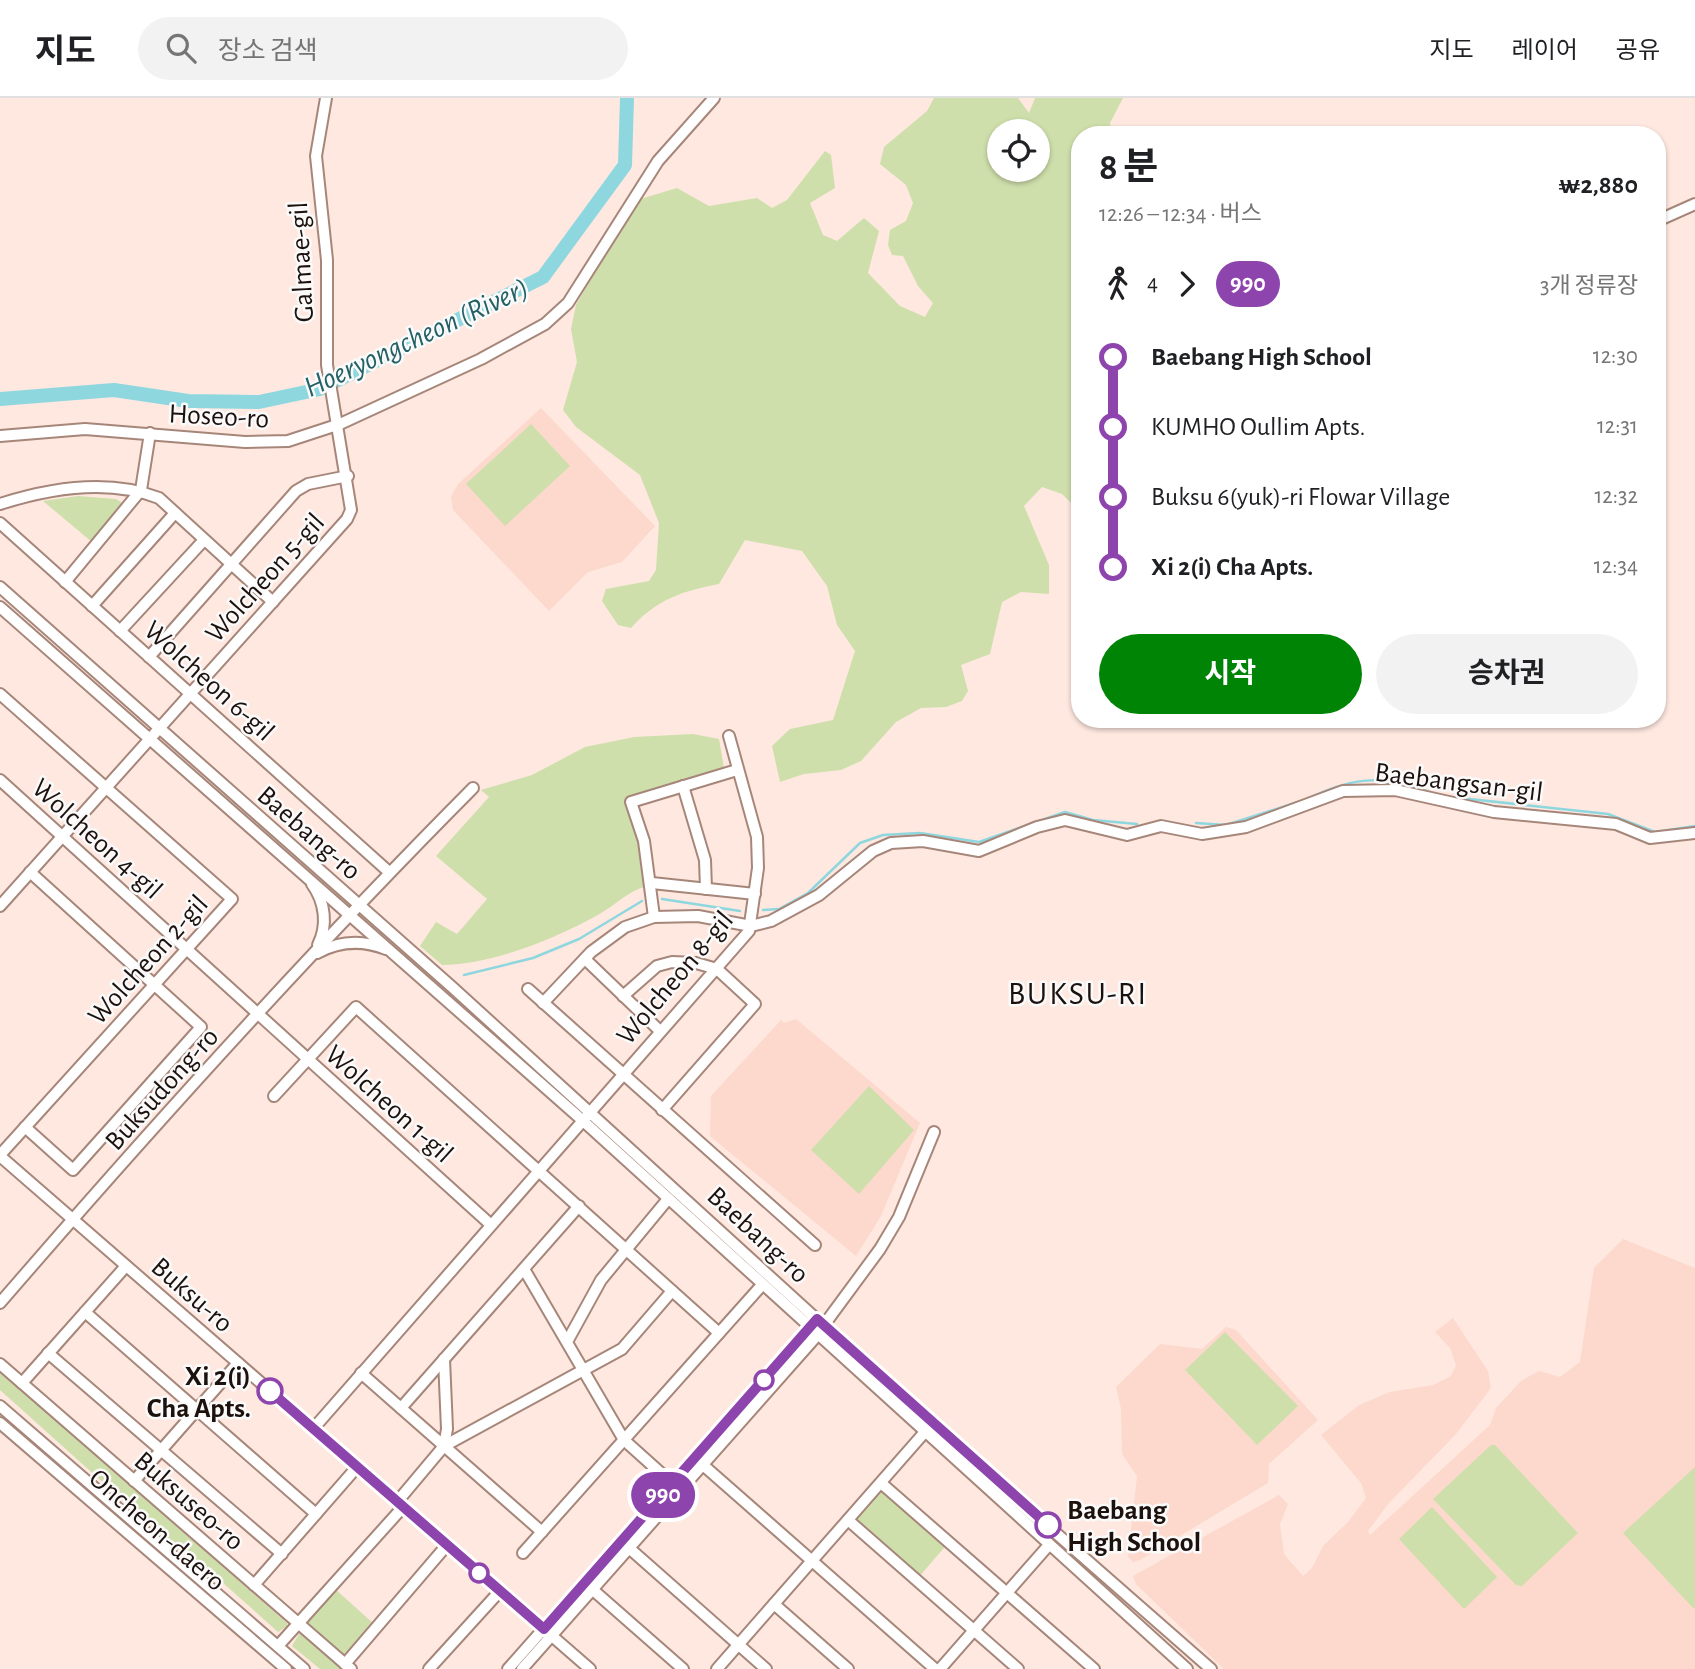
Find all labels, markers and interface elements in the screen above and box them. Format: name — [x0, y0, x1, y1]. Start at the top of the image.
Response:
search box — [138, 17, 628, 80]
icon: search — [162, 29, 200, 67]
text: 지도 — [35, 36, 96, 69]
text: 장소 검색 — [218, 38, 318, 64]
text: 지도 — [1429, 39, 1474, 63]
text: 레이어 — [1512, 39, 1578, 63]
text: 공유 — [1616, 39, 1660, 63]
map controls — [987, 119, 1050, 182]
button: locate — [987, 119, 1050, 182]
text: 8 분 — [1099, 149, 1158, 187]
text: ₩2,880 — [1558, 172, 1638, 198]
street label: Galmae-gil — [285, 201, 319, 323]
text: 12:26 – 12:34 · 버스 — [1099, 203, 1262, 226]
icon: walk — [1099, 265, 1137, 303]
icon: forward — [1168, 265, 1206, 303]
text: 4 — [1147, 272, 1158, 295]
text: 990 — [1230, 272, 1266, 296]
water label: Hoeryongcheon (River) — [300, 273, 533, 403]
text: 3개 정류장 — [1540, 275, 1638, 298]
text: Baebang High School — [1151, 344, 1372, 370]
text: 12:30 — [1593, 345, 1638, 368]
street label: Hoseo-ro — [168, 400, 270, 434]
text: KUMHO Oullim Apts. — [1151, 414, 1365, 440]
text: 12:31 — [1597, 415, 1638, 438]
text: Buksu 6(yuk)-ri Flowar Village — [1151, 484, 1450, 510]
text: 12:32 — [1594, 485, 1638, 508]
street label: Wolcheon 5-gil — [201, 508, 330, 648]
text: Xi 2(i) Cha Apts. — [1151, 554, 1313, 580]
text: 12:34 — [1594, 555, 1638, 578]
street label: Wolcheon 6-gil — [138, 616, 279, 747]
button: 시작 — [1099, 634, 1362, 714]
button: 승차권 — [1376, 634, 1638, 714]
street label: Baebangsan-gil — [1373, 759, 1545, 807]
street label: Wolcheon 4-gil — [26, 774, 167, 905]
street label: Baebang-ro — [251, 781, 366, 886]
street label: Wolcheon 2-gil — [83, 890, 214, 1031]
street label: Wolcheon 8-gil — [612, 906, 739, 1050]
district label: BUKSU-RI — [1008, 978, 1148, 1010]
street label: Buksudong-ro — [101, 1023, 224, 1156]
street label: Wolcheon 1-gil — [320, 1040, 458, 1169]
street label: Baebang-ro — [702, 1182, 814, 1289]
street label: Buksu-ro — [145, 1253, 238, 1338]
place label: Xi 2(i) Cha Apts. — [147, 1363, 251, 1423]
unlabelled marker — [754, 1370, 774, 1390]
marker: Xi 2(i) Cha Apts. — [257, 1378, 283, 1404]
street label: Buksuseo-ro — [129, 1447, 249, 1556]
street label: Oncheon-daero — [83, 1464, 230, 1597]
line badge: 990 — [623, 1472, 703, 1518]
text: 990 — [645, 1483, 681, 1507]
place label: Baebang High School — [1067, 1497, 1201, 1557]
marker: Baebang High School — [1035, 1512, 1061, 1538]
unlabelled marker — [469, 1563, 489, 1583]

